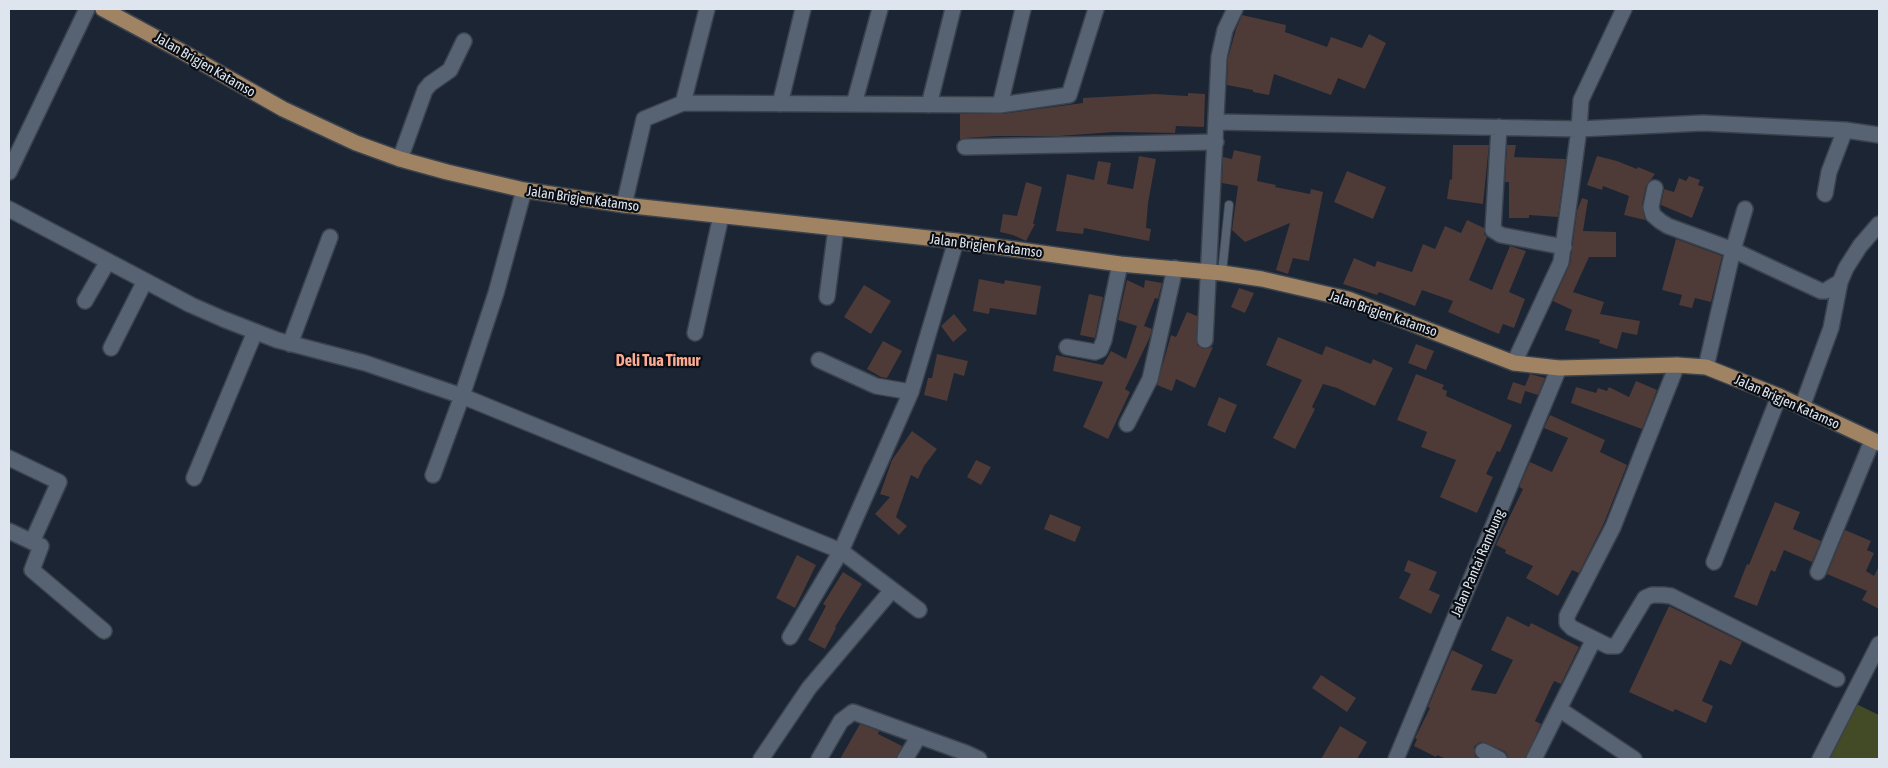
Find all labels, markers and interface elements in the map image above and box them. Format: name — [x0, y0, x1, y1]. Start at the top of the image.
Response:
street label: Jalan Brigjen Katamso — [152, 29, 258, 101]
street label: Jalan Brigjen Katamso — [526, 183, 640, 215]
street label: Jalan Brigjen Katamso — [929, 231, 1043, 261]
street label: Jalan Brigjen Katamso — [1327, 288, 1439, 340]
district label: Deli Tua Timur — [616, 351, 700, 371]
street label: Jalan Brigjen Katamso — [1732, 371, 1842, 433]
street label: Jalan Pantai Rambung — [1448, 507, 1508, 619]

